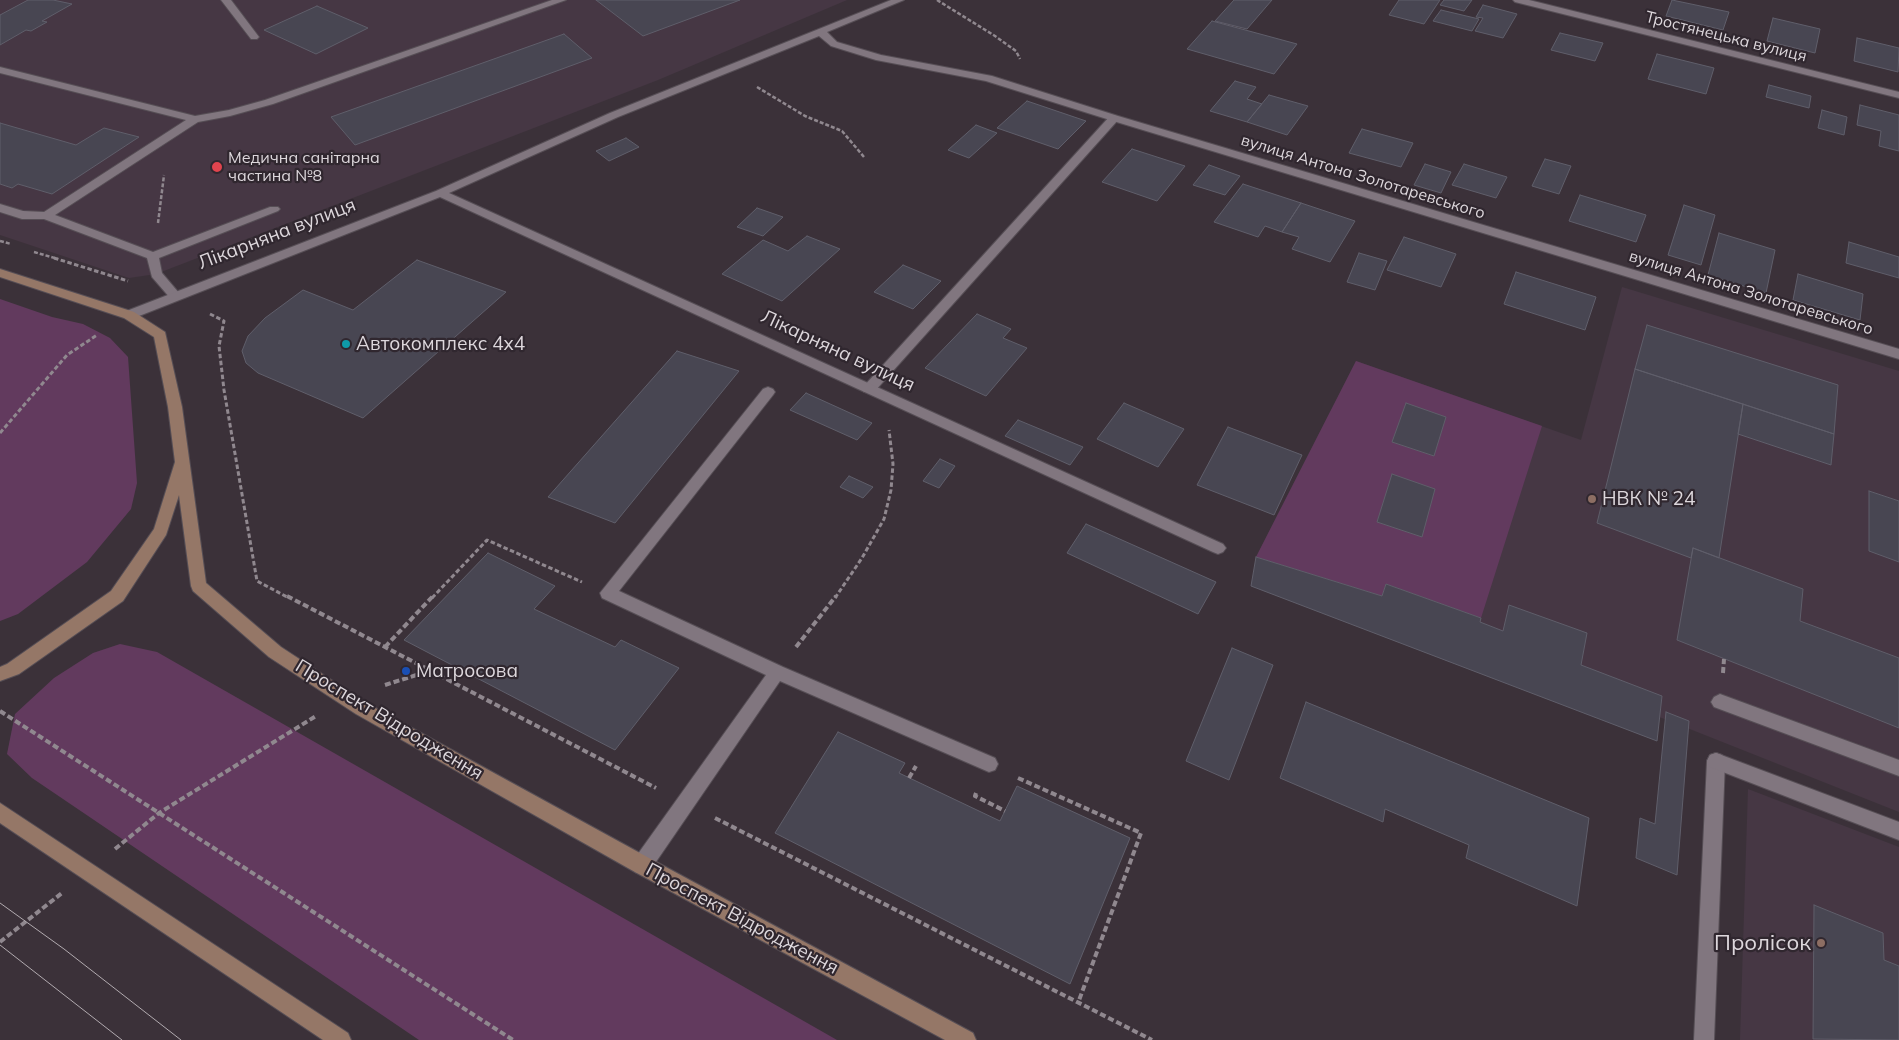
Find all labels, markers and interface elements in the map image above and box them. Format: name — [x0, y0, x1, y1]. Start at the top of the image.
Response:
street label: Тростянецька вулиця — [1643, 8, 1809, 66]
street label: вулиця Антона Золотаревського — [1239, 131, 1487, 223]
place label: Медична санітарна частина №8 — [228, 148, 380, 186]
marker: Медична санітарна частина №8 — [210, 160, 224, 174]
street label: Лікарняна вулиця — [195, 193, 359, 275]
street label: вулиця Антона Золотаревського — [1627, 247, 1875, 339]
street label: Лікарняна вулиця — [757, 305, 919, 397]
place label: Автокомплекс 4x4 — [356, 333, 525, 355]
marker: Автокомплекс 4x4 — [340, 338, 352, 350]
place label: НВК № 24 — [1602, 488, 1695, 510]
marker: НВК № 24 — [1586, 493, 1598, 505]
street label: Проспект Відродження — [291, 655, 487, 785]
place label: Матросова — [416, 660, 518, 682]
marker: Матросова — [400, 665, 412, 677]
street label: Проспект Відродження — [642, 859, 842, 979]
place label: Пролісок — [1714, 930, 1811, 956]
marker: Пролісок — [1815, 937, 1827, 949]

